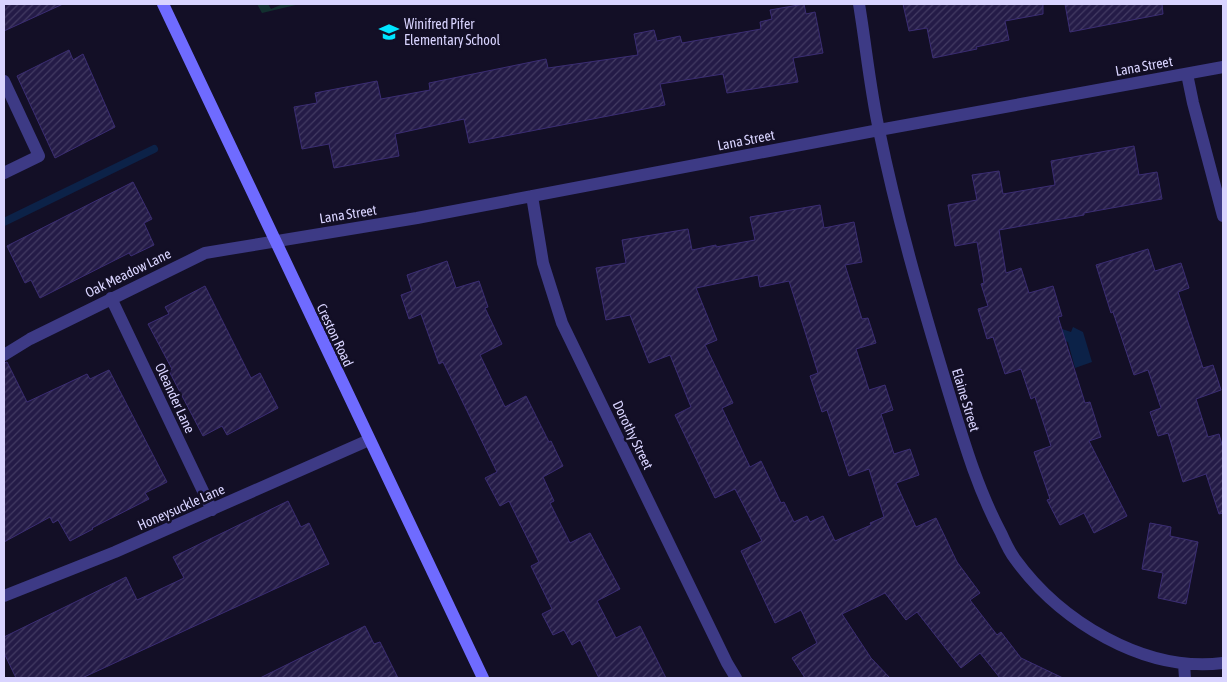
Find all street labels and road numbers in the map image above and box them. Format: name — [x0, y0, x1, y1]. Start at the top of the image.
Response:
street label: Lana Street — [1114, 53, 1174, 79]
street label: Lana Street — [716, 127, 776, 153]
street label: Lana Street — [318, 202, 378, 226]
street label: Oak Meadow Lane — [83, 245, 173, 301]
street label: Creston Road — [313, 301, 357, 369]
street label: Oleander Lane — [152, 360, 198, 436]
street label: Elaine Street — [949, 366, 983, 434]
street label: Dorothy Street — [610, 398, 656, 472]
street label: Honeysuckle Lane — [135, 481, 227, 533]

